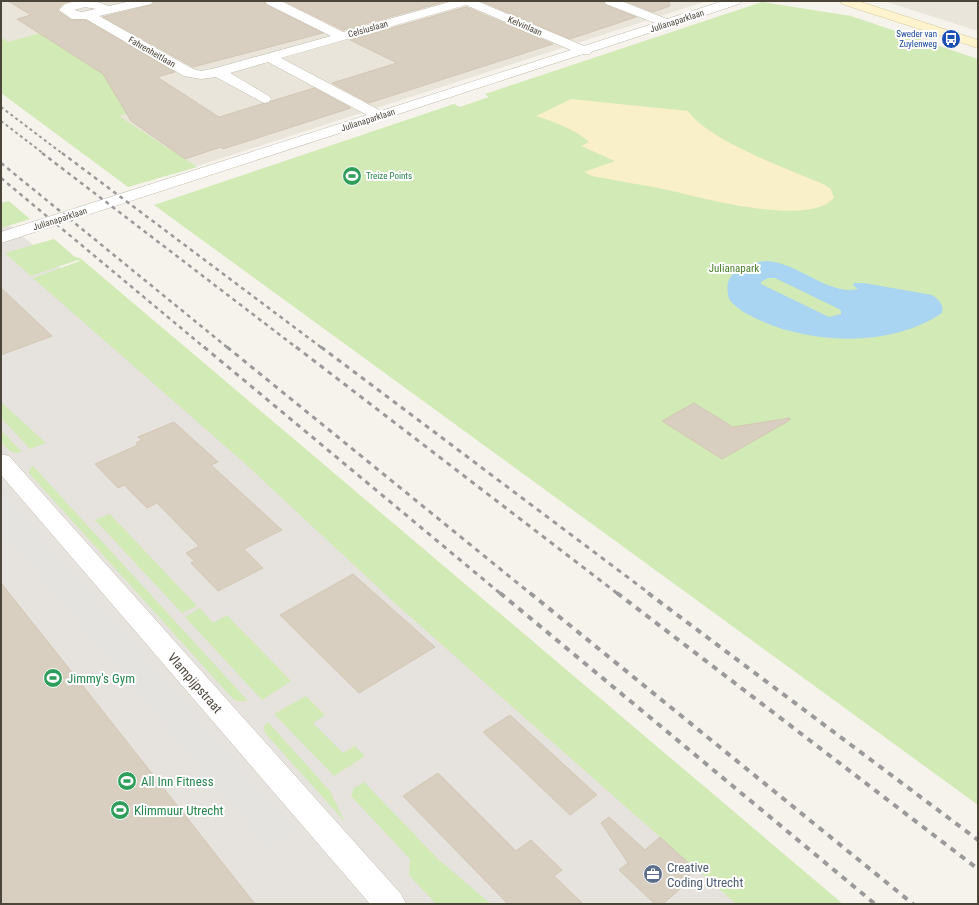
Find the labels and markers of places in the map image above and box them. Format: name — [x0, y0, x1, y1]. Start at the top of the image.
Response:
bus stop icon: Sweder van Zuylenweg — [940, 28, 962, 50]
place label: Sweder van Zuylenweg — [896, 29, 937, 49]
sports icon: Treize Points — [341, 165, 363, 187]
place label: Treize Points — [366, 171, 412, 181]
sports icon: Jimmy's Gym — [42, 667, 64, 689]
place label: Jimmy's Gym — [67, 671, 135, 686]
sports icon: All Inn Fitness — [116, 770, 138, 792]
place label: All Inn Fitness — [141, 774, 214, 789]
sports icon: Klimmuur Utrecht — [109, 799, 131, 821]
place label: Klimmuur Utrecht — [134, 803, 224, 818]
place label: Creative Coding Utrecht — [667, 860, 743, 890]
office icon: Creative Coding Utrecht — [642, 863, 664, 885]

